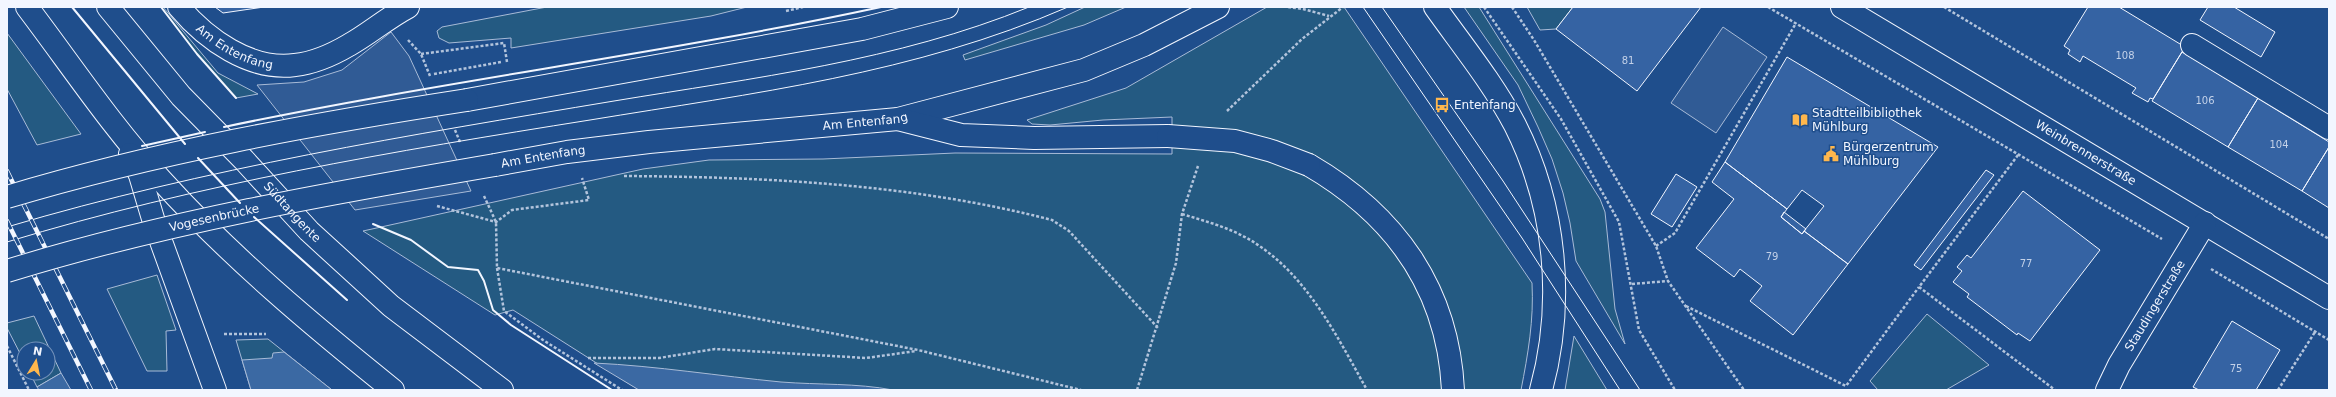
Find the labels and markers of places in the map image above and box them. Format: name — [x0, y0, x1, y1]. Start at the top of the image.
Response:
bus stop icon: Entenfang — [1433, 96, 1451, 114]
place label: Entenfang — [1454, 98, 1516, 112]
place label: Stadtteilbibliothek Mühlburg — [1812, 106, 1922, 134]
library icon: Stadtteilbibliothek Mühlburg — [1791, 111, 1809, 129]
place label: Bürgerzentrum Mühlburg — [1843, 140, 1934, 168]
public building icon: Bürgerzentrum Mühlburg — [1822, 145, 1840, 163]

